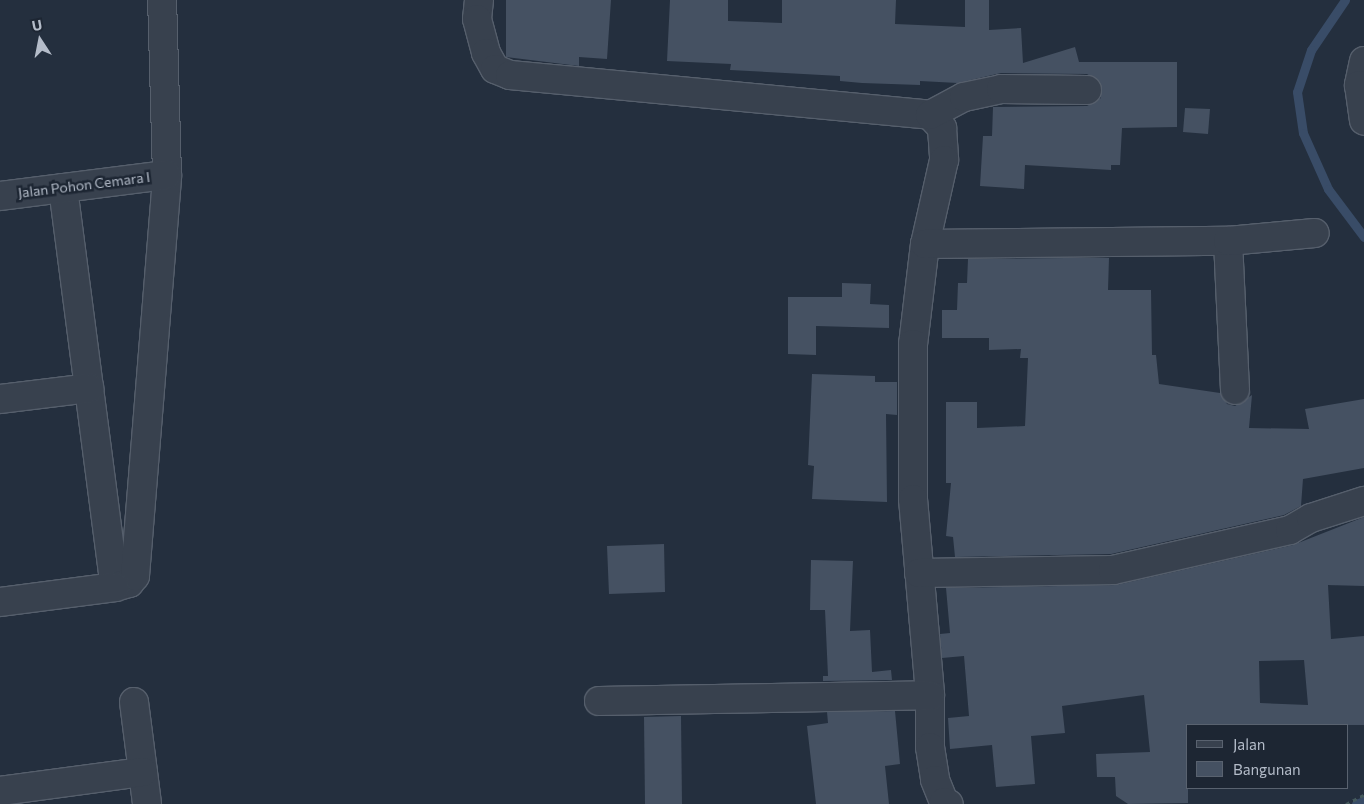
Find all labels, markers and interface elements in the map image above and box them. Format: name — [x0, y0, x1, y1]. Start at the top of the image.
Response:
north arrow — [15, 15, 65, 65]
text: U — [30, 15, 44, 34]
street label: Jalan Pohon Cemara I — [17, 169, 151, 201]
legend — [1186, 724, 1349, 789]
text: Jalan — [1233, 735, 1265, 753]
text: Bangunan — [1233, 760, 1301, 778]

